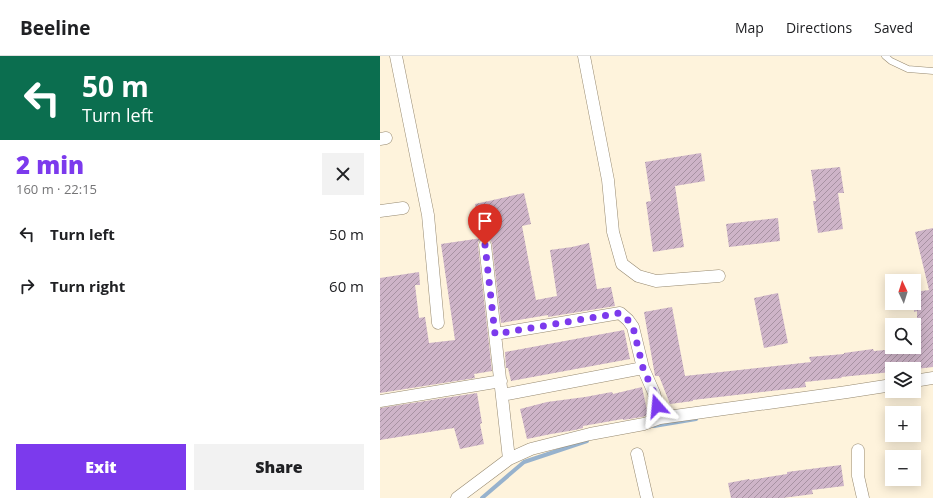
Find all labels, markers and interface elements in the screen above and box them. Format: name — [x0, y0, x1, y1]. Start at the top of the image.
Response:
text: Beeline — [20, 15, 91, 41]
text: Map — [735, 18, 764, 37]
text: Directions — [786, 18, 852, 37]
text: Saved — [874, 18, 913, 37]
text: 50 m — [82, 67, 149, 105]
icon: left — [16, 72, 68, 124]
text: Turn left — [82, 103, 153, 127]
text: 2 min — [16, 148, 84, 181]
button: close — [322, 153, 364, 195]
text: 160 m · 22:15 — [16, 180, 97, 198]
pin — [468, 204, 502, 245]
icon: arrive — [474, 210, 496, 232]
icon: left — [16, 223, 38, 245]
text: Turn left — [50, 224, 115, 244]
text: 50 m — [329, 224, 364, 244]
north arrow — [885, 274, 921, 310]
map controls — [885, 274, 921, 486]
icon: right — [16, 275, 38, 297]
text: Turn right — [50, 276, 125, 296]
text: 60 m — [329, 276, 364, 296]
button: search — [885, 318, 921, 354]
button: layers — [885, 362, 921, 398]
position arrow — [636, 385, 678, 427]
button: + — [885, 406, 921, 442]
button: Exit — [16, 444, 186, 490]
button: Share — [194, 444, 364, 490]
button: − — [885, 450, 921, 486]

